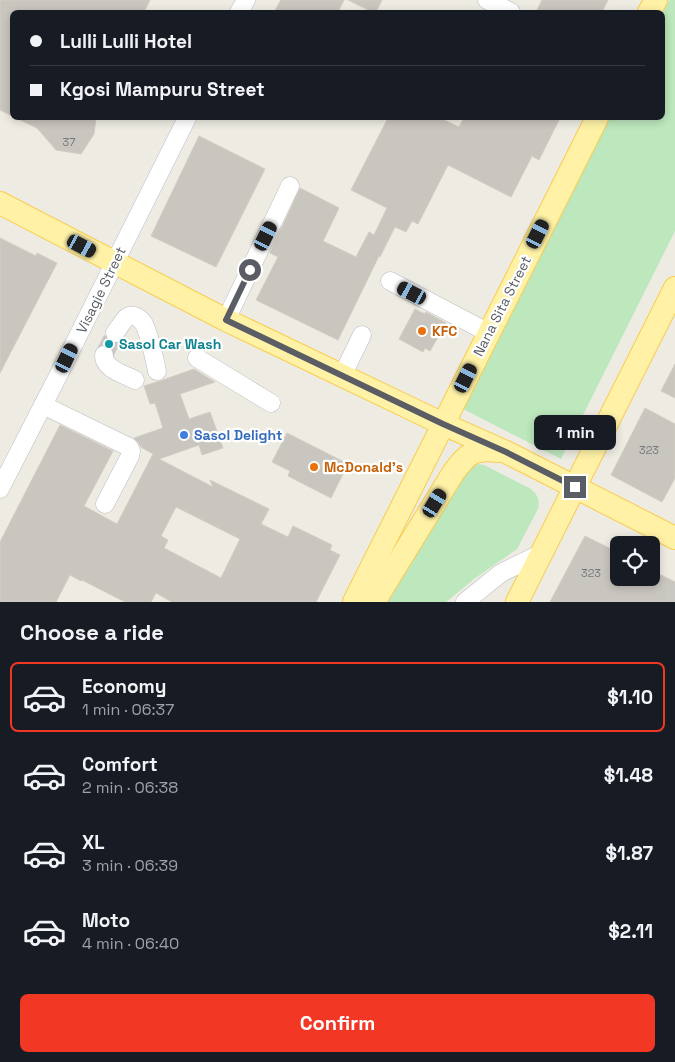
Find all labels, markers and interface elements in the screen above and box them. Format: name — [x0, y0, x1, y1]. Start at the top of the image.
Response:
text: Lulli Lulli Hotel — [60, 29, 192, 54]
text: Kgosi Mampuru Street — [60, 77, 265, 102]
house number: 37 — [63, 135, 75, 149]
car — [524, 217, 551, 251]
car — [252, 219, 279, 253]
car — [65, 232, 98, 260]
street label: Visagie Street — [72, 244, 130, 336]
street label: Nana Sita Street — [469, 253, 535, 359]
route start — [239, 259, 261, 281]
car — [395, 279, 428, 307]
place label: KFC — [432, 322, 457, 340]
marker: KFC — [416, 325, 428, 337]
place label: Sasol Car Wash — [119, 335, 221, 353]
marker: Sasol Car Wash — [103, 338, 115, 350]
car — [53, 341, 80, 375]
car — [452, 361, 479, 395]
callout: 1 min — [534, 414, 616, 450]
text: 1 min — [555, 422, 595, 443]
place label: Sasol Delight — [194, 426, 282, 444]
marker: Sasol Delight — [178, 429, 190, 441]
house number: 323 — [639, 443, 659, 457]
place label: McDonald's — [324, 458, 403, 476]
marker: McDonald's — [308, 461, 320, 473]
route end — [564, 476, 586, 498]
car — [420, 486, 449, 520]
map controls — [610, 536, 660, 586]
button: locate — [610, 536, 660, 586]
house number: 323 — [581, 566, 601, 580]
text: Choose a ride — [20, 618, 164, 646]
text: Economy — [82, 674, 166, 699]
icon: car — [22, 675, 67, 720]
text: $1.10 — [607, 685, 653, 710]
text: 1 min · 06:37 — [82, 699, 174, 720]
text: Comfort — [82, 752, 158, 777]
icon: car — [22, 753, 67, 798]
text: $1.48 — [604, 763, 653, 788]
text: 2 min · 06:38 — [82, 777, 178, 798]
text: XL — [82, 830, 105, 855]
icon: car — [22, 831, 67, 876]
text: $1.87 — [605, 841, 653, 866]
text: 3 min · 06:39 — [82, 855, 178, 876]
text: Moto — [82, 908, 130, 933]
icon: car — [22, 909, 67, 954]
text: $2.11 — [608, 919, 653, 944]
text: 4 min · 06:40 — [82, 933, 179, 954]
button: Confirm — [20, 994, 655, 1052]

